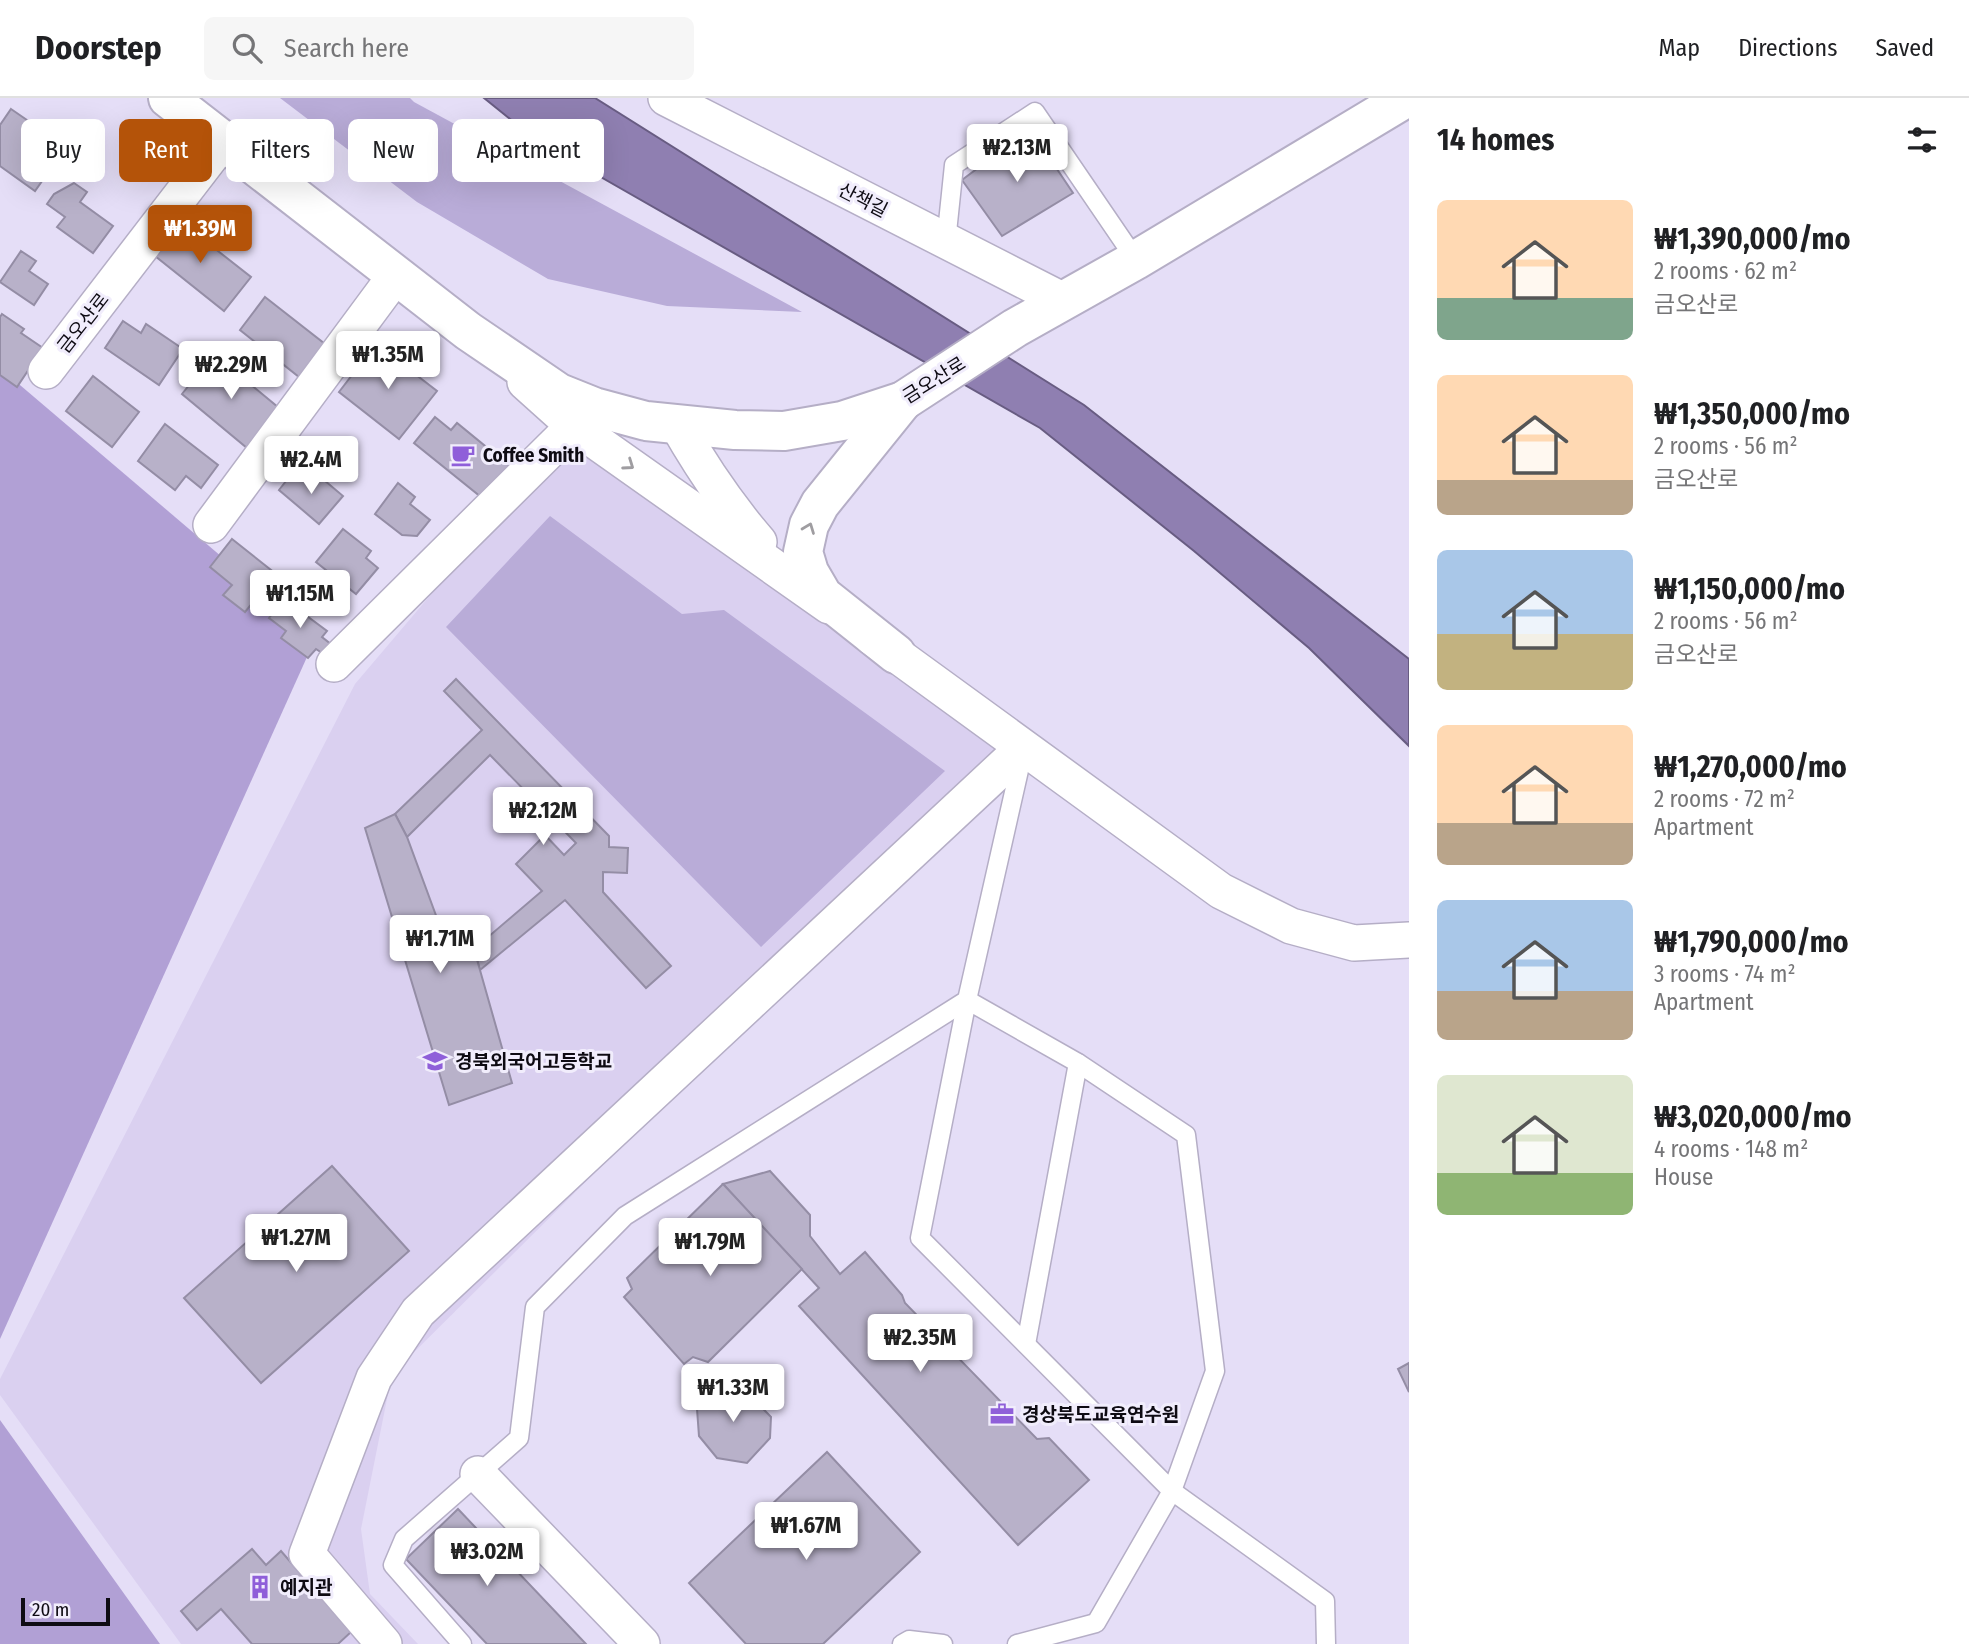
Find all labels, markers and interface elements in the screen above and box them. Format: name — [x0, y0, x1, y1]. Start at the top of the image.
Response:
search box — [204, 17, 694, 80]
text: Doorstep — [35, 28, 162, 68]
icon: search — [228, 29, 266, 67]
text: Search here — [284, 33, 409, 64]
text: Map — [1659, 34, 1700, 62]
text: Directions — [1738, 34, 1837, 62]
text: Saved — [1875, 34, 1934, 62]
chip: Buy — [21, 119, 105, 182]
chip: Rent — [119, 119, 212, 182]
chip: Filters — [226, 119, 334, 182]
chip: New — [348, 119, 438, 182]
chip: Apartment — [452, 119, 604, 182]
icon: filters — [1903, 121, 1941, 159]
text: 14 homes — [1437, 122, 1554, 158]
pin: ₩2.13M — [960, 125, 1074, 184]
text: ₩2.13M — [983, 133, 1051, 161]
street label: 산책길 — [834, 178, 892, 222]
pin: ₩1.39M — [143, 206, 257, 265]
text: ₩1.39M — [164, 214, 236, 242]
text: ₩1,390,000/mo — [1654, 221, 1850, 257]
icon: home — [1493, 228, 1577, 312]
text: 2 rooms · 62 m² — [1654, 257, 1797, 285]
street label: 금오산로 — [52, 288, 114, 358]
text: 금오산로 — [1654, 290, 1739, 318]
pin: ₩1.35M — [331, 331, 445, 391]
text: ₩1.35M — [352, 340, 424, 368]
pin: ₩2.29M — [174, 342, 288, 401]
text: ₩2.29M — [195, 350, 267, 378]
street label: 금오산로 — [898, 352, 970, 408]
text: ₩1,350,000/mo — [1654, 396, 1850, 432]
icon: home — [1493, 403, 1577, 487]
text: 2 rooms · 56 m² — [1654, 432, 1798, 460]
pin: ₩2.4M — [262, 436, 360, 496]
cafe icon: Coffee Smith — [449, 441, 477, 469]
place label: Coffee Smith — [483, 444, 584, 467]
text: ₩2.4M — [280, 445, 342, 473]
one-way arrow — [621, 457, 634, 469]
text: 금오산로 — [1654, 465, 1739, 493]
one-way arrow — [801, 522, 815, 534]
pin: ₩1.15M — [243, 570, 357, 630]
text: ₩1,150,000/mo — [1654, 571, 1845, 607]
icon: home — [1493, 578, 1577, 662]
text: ₩1.15M — [266, 579, 334, 607]
text: 2 rooms · 56 m² — [1654, 607, 1798, 635]
text: 금오산로 — [1654, 640, 1739, 668]
text: ₩1,270,000/mo — [1654, 749, 1847, 785]
icon: home — [1493, 753, 1577, 837]
text: 2 rooms · 72 m² — [1654, 785, 1795, 813]
pin: ₩2.12M — [486, 788, 600, 847]
text: ₩2.12M — [509, 796, 577, 824]
text: Apartment — [1654, 813, 1754, 841]
pin: ₩1.71M — [383, 916, 497, 975]
text: ₩1.71M — [406, 924, 474, 952]
text: ₩1,790,000/mo — [1654, 924, 1849, 960]
icon: home — [1493, 928, 1577, 1012]
text: 3 rooms · 74 m² — [1654, 960, 1796, 988]
text: Apartment — [1654, 988, 1754, 1016]
school or university icon: 경북외국어고등학교 — [421, 1047, 449, 1075]
place label: 경북외국어고등학교 — [455, 1050, 612, 1073]
text: ₩3,020,000/mo — [1654, 1099, 1852, 1135]
icon: home — [1493, 1103, 1577, 1187]
text: 4 rooms · 148 m² — [1654, 1135, 1808, 1163]
text: House — [1654, 1163, 1713, 1191]
pin: ₩1.27M — [239, 1214, 353, 1274]
pin: ₩1.79M — [653, 1218, 767, 1278]
text: ₩1.27M — [261, 1223, 331, 1251]
text: ₩1.79M — [675, 1227, 745, 1255]
pin: ₩2.35M — [863, 1314, 977, 1374]
text: ₩2.35M — [884, 1323, 956, 1351]
pin: ₩1.33M — [676, 1364, 790, 1424]
text: ₩1.33M — [697, 1373, 769, 1401]
office icon: 경상북도교육연수원 — [988, 1400, 1016, 1428]
place label: 경상북도교육연수원 — [1022, 1403, 1179, 1426]
pin: ₩1.67M — [749, 1502, 863, 1562]
text: ₩1.67M — [771, 1511, 841, 1539]
pin: ₩3.02M — [430, 1528, 544, 1588]
text: ₩3.02M — [450, 1537, 524, 1565]
building icon: 예지관 — [246, 1573, 274, 1601]
place label: 예지관 — [280, 1576, 333, 1599]
scale bar — [21, 1595, 110, 1627]
text: 20 m — [32, 1598, 69, 1621]

